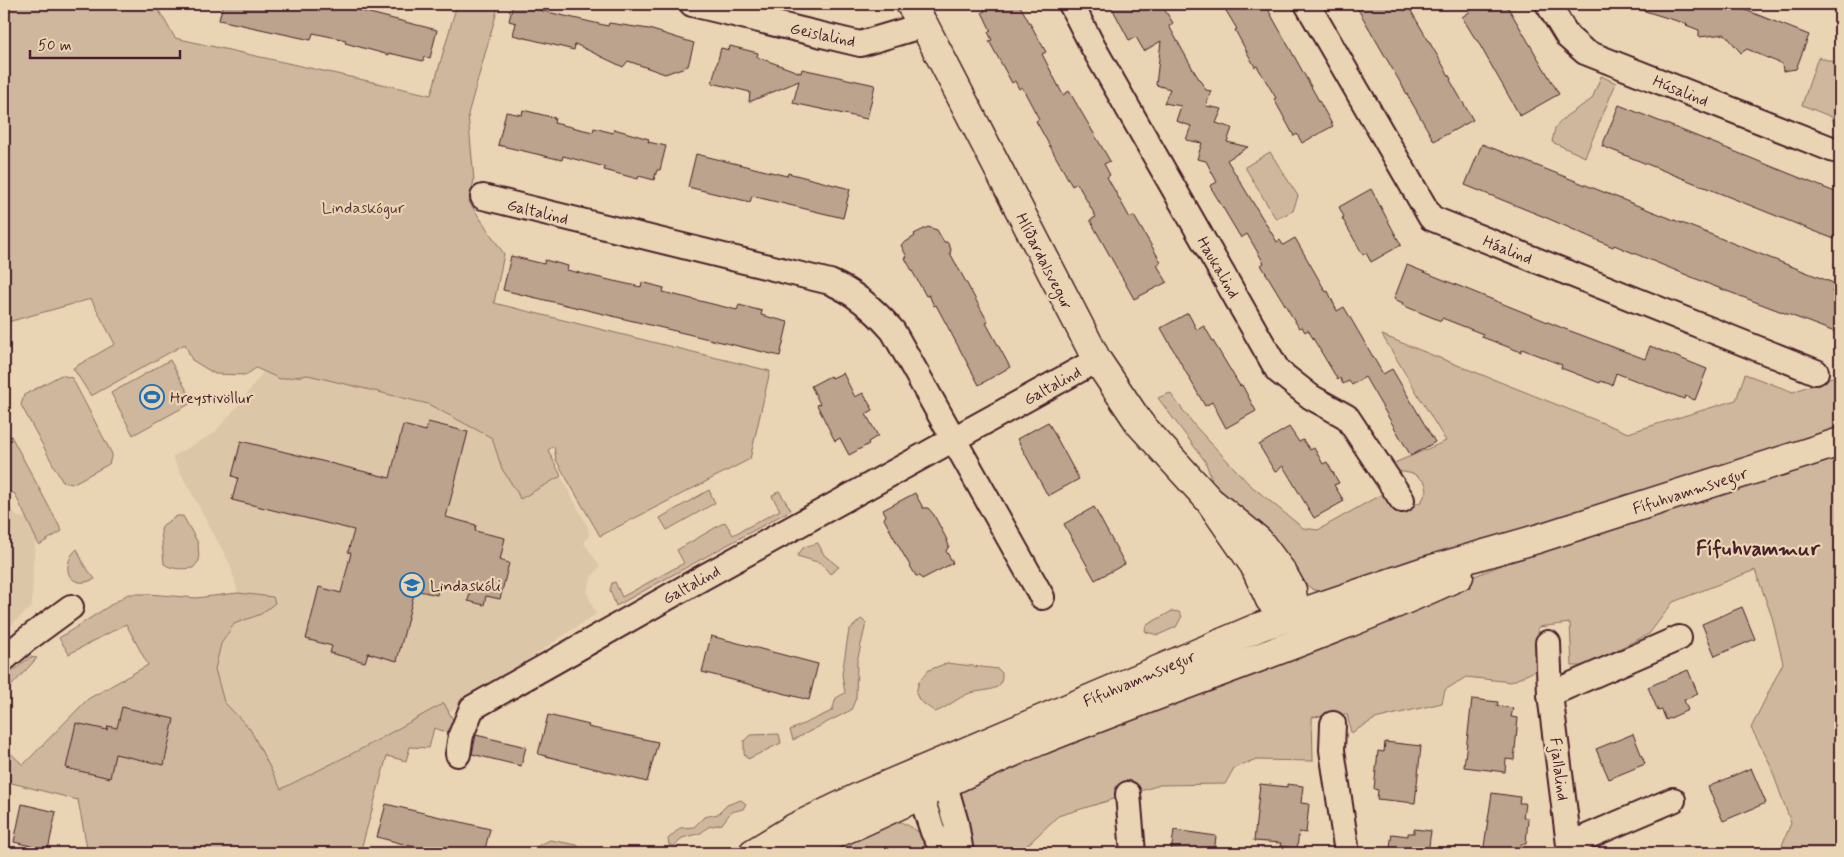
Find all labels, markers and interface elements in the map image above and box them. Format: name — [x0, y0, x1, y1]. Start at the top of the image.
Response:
street label: Geislalind — [788, 18, 857, 53]
scale bar — [30, 28, 180, 60]
text: 50 m — [38, 36, 72, 56]
street label: Húsalind — [1649, 71, 1711, 112]
street label: Galtalind — [505, 195, 571, 230]
park label: Lindaskógur — [322, 198, 405, 219]
street label: Hlíðardalsvegur — [1009, 210, 1077, 314]
street label: Háalind — [1480, 231, 1535, 270]
street label: Haukalind — [1192, 233, 1244, 303]
street label: Galtalind — [1020, 362, 1085, 411]
sports icon: Hreystivöllur — [139, 384, 165, 410]
place label: Hreystivöllur — [170, 388, 254, 409]
street label: Fífuhvammsvegur — [1630, 463, 1752, 521]
district label: Fífuhvammur — [1696, 535, 1821, 563]
street label: Galtalind — [659, 561, 724, 610]
school or university icon: Lindaskóli — [399, 572, 425, 598]
place label: Lindaskóli — [430, 576, 501, 597]
street label: Fífuhvammsvegur — [1080, 646, 1200, 713]
street label: Fjallalind — [1544, 736, 1573, 802]

